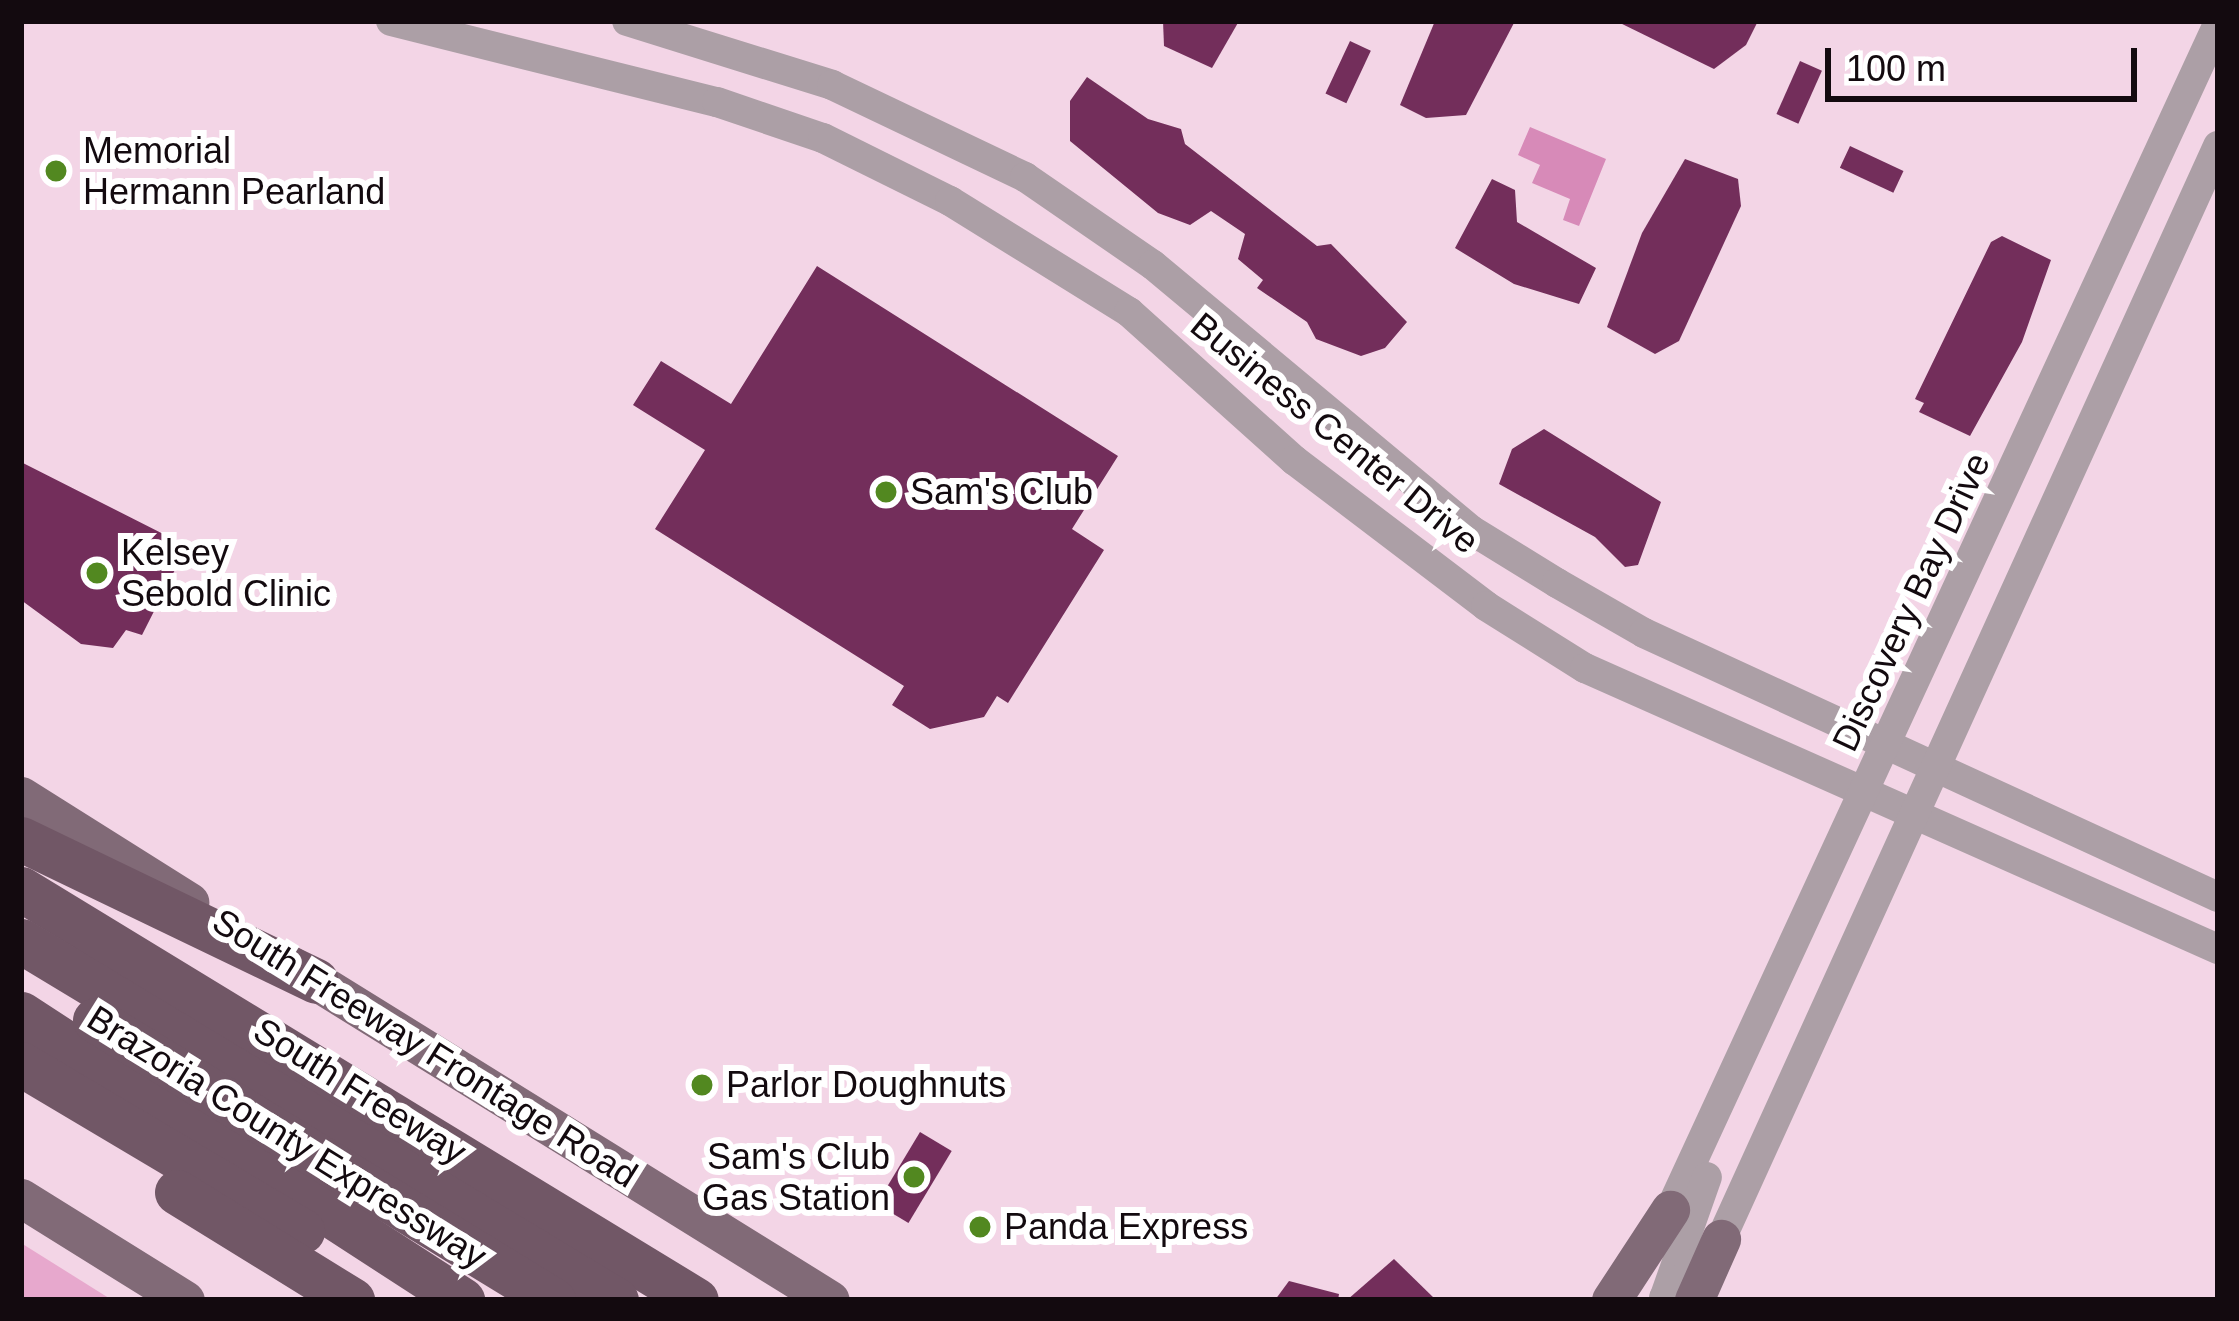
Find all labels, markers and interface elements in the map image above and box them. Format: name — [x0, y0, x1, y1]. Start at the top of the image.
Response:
scale bar — [1831, 24, 2143, 98]
text: 100 m — [1846, 48, 1946, 89]
place label: Memorial Hermann Pearland — [83, 128, 385, 213]
marker: Memorial Hermann Pearland — [40, 155, 72, 187]
street label: Business Center Drive — [1182, 304, 1488, 562]
street label: Discovery Bay Drive — [1823, 446, 1999, 758]
place label: Sam's Club — [910, 470, 1093, 514]
marker: Sam's Club — [873, 479, 899, 505]
place label: Kelsey Sebold Clinic — [121, 530, 331, 615]
marker: Kelsey Sebold Clinic — [84, 560, 110, 586]
street label: South Freeway Frontage Road — [205, 899, 645, 1197]
street label: Brazoria County Expressway — [80, 996, 494, 1278]
street label: South Freeway — [246, 1009, 474, 1173]
place label: Parlor Doughnuts — [726, 1063, 1006, 1107]
marker: Parlor Doughnuts — [689, 1072, 715, 1098]
place label: Sam's Club Gas Station — [702, 1134, 890, 1219]
marker: Sam's Club Gas Station — [901, 1164, 927, 1190]
place label: Panda Express — [1004, 1205, 1248, 1249]
marker: Panda Express — [967, 1214, 993, 1240]

